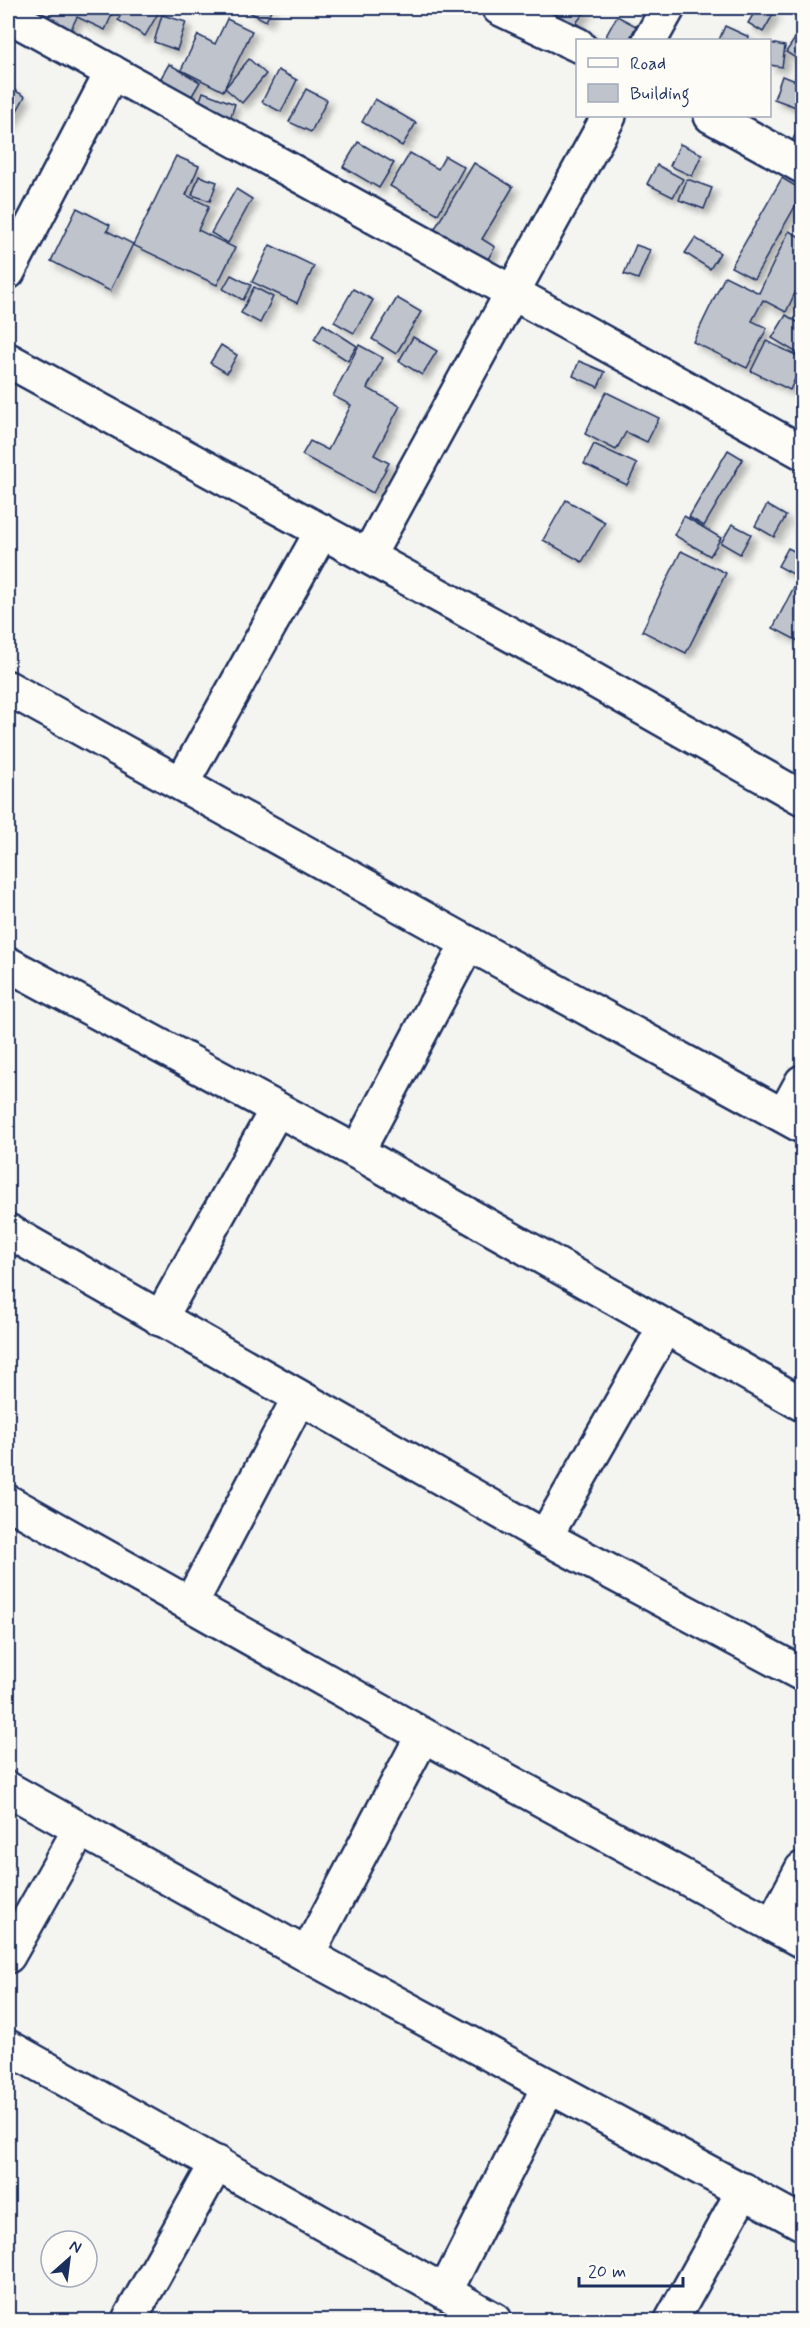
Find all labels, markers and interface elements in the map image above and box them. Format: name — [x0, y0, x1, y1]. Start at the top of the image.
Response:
legend — [576, 39, 771, 117]
text: Road — [630, 52, 666, 76]
text: Building — [630, 82, 690, 108]
north arrow — [39, 2229, 99, 2289]
text: N — [66, 2235, 85, 2259]
scale bar — [579, 2250, 682, 2288]
text: 20 m — [588, 2260, 626, 2284]

